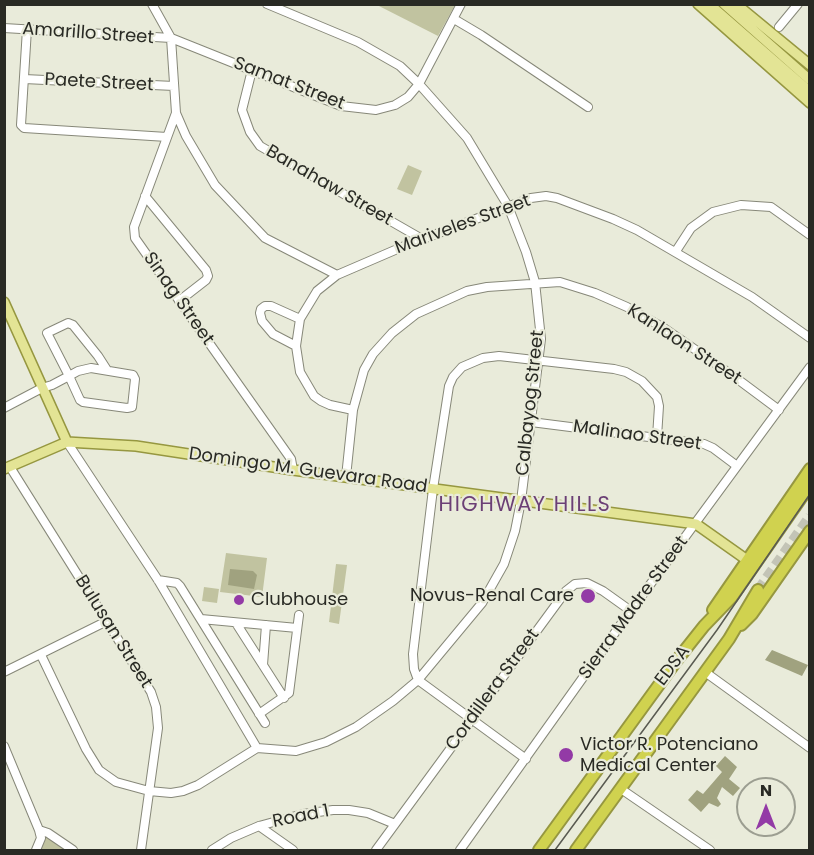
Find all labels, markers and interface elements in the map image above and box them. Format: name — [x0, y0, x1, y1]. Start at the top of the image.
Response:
street label: Amarillo Street — [21, 19, 155, 49]
street label: Samat Street — [230, 53, 348, 115]
street label: Paete Street — [44, 69, 154, 97]
street label: Banahaw Street — [262, 141, 396, 231]
street label: Mariveles Street — [392, 190, 534, 260]
street label: Sinag Street — [138, 248, 218, 350]
street label: Kanlaon Street — [623, 300, 745, 390]
street label: Calbayog Street — [513, 329, 549, 477]
street label: Malinao Street — [572, 416, 702, 456]
street label: Domingo M. Guevara Road — [187, 444, 429, 498]
district label: HIGHWAY HILLS — [439, 493, 611, 519]
street label: Sierra Madre Street — [575, 532, 693, 684]
street label: Bulusan Street — [70, 572, 156, 692]
place label: Novus-Renal Care — [410, 585, 574, 607]
marker: Novus-Renal Care — [579, 587, 597, 605]
place label: Clubhouse — [251, 589, 348, 611]
marker: Clubhouse — [232, 593, 246, 607]
street label: Cordillera Street — [442, 625, 544, 755]
street label: EDSA — [651, 642, 695, 690]
place label: Victor R. Potenciano Medical Center — [580, 734, 758, 777]
marker: Victor R. Potenciano Medical Center — [557, 746, 575, 764]
north arrow — [736, 777, 796, 837]
text: N — [760, 779, 772, 802]
street label: Road 1 — [271, 801, 331, 833]

